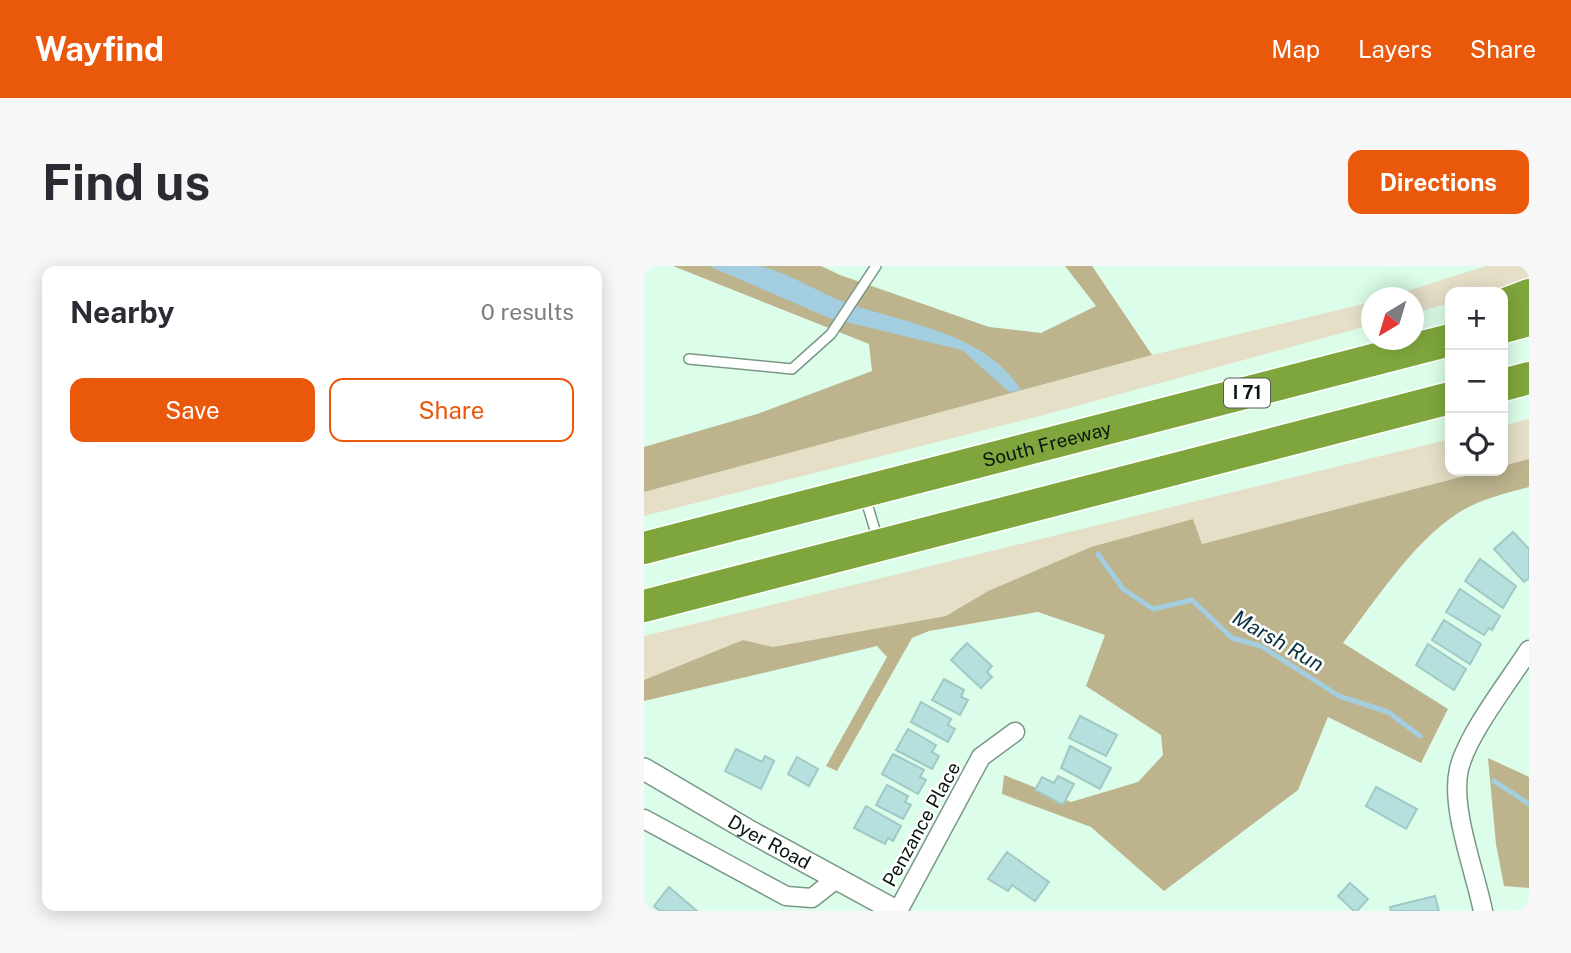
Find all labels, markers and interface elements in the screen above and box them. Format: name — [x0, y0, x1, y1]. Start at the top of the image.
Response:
text: Wayfind — [35, 30, 164, 68]
text: Map — [1271, 35, 1320, 63]
text: Layers — [1358, 35, 1432, 63]
text: Share — [1470, 35, 1536, 63]
button: Directions — [1348, 150, 1529, 214]
text: Find us — [42, 153, 210, 211]
north arrow — [1361, 287, 1424, 350]
map controls — [1445, 287, 1508, 476]
button: + — [1445, 287, 1508, 350]
text: Nearby — [70, 294, 174, 330]
text: 0 results — [481, 298, 574, 325]
button: − — [1445, 350, 1508, 413]
button: Save — [70, 378, 315, 442]
button: Share — [329, 378, 574, 442]
road number: I 71 — [1224, 378, 1270, 408]
button: locate — [1445, 413, 1508, 476]
street label: South Freeway — [980, 417, 1114, 471]
water label: Marsh Run — [1228, 604, 1328, 677]
street label: Penzance Place — [878, 758, 964, 890]
street label: Dyer Road — [724, 810, 815, 873]

